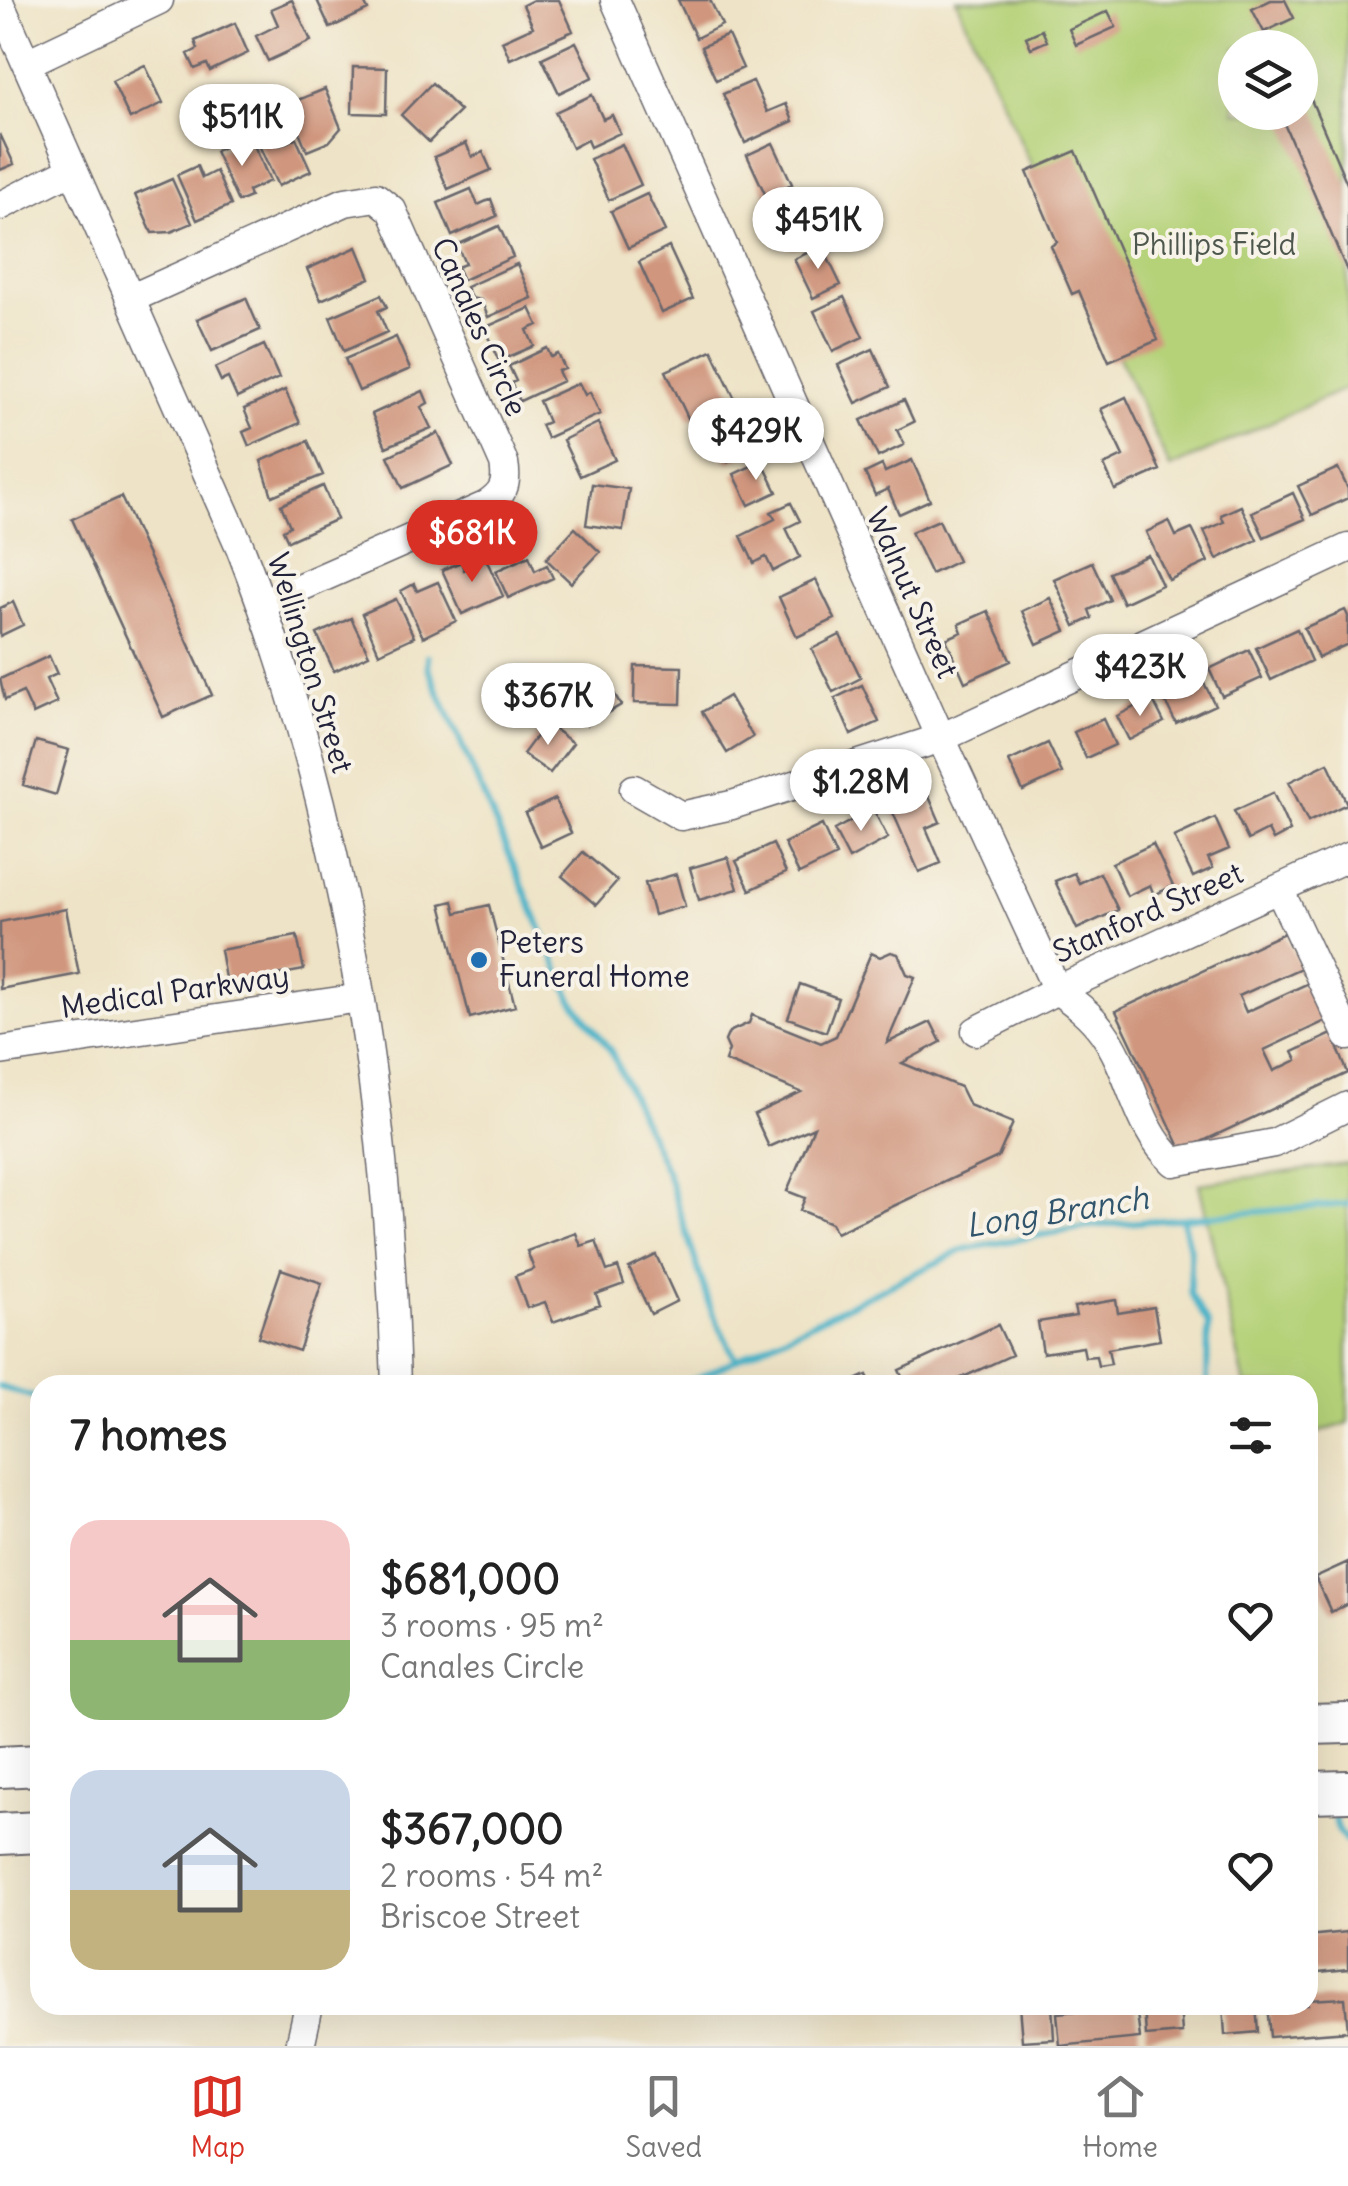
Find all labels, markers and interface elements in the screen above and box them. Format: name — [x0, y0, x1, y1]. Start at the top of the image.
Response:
map controls — [1218, 30, 1318, 130]
button: layers — [1218, 30, 1318, 130]
pin: $511K — [172, 84, 312, 169]
text: $511K — [201, 96, 283, 137]
pin: $451K — [748, 187, 888, 272]
text: $451K — [774, 199, 862, 240]
park label: Phillips Field — [1132, 225, 1296, 263]
street label: Canales Circle — [424, 231, 536, 422]
pin: $429K — [686, 398, 826, 483]
text: $429K — [710, 410, 802, 451]
pin: $681K — [402, 500, 542, 585]
street label: Walnut Street — [859, 502, 967, 684]
text: $681K — [428, 512, 516, 553]
street label: Wellington Street — [259, 548, 362, 777]
pin: $423K — [1070, 634, 1210, 719]
text: $423K — [1094, 646, 1186, 687]
pin: $367K — [478, 663, 618, 748]
text: $367K — [503, 675, 593, 716]
pin: $1.28M — [780, 749, 942, 834]
text: $1.28M — [812, 761, 910, 802]
street label: Stanford Street — [1047, 853, 1248, 971]
place label: Peters Funeral Home — [499, 923, 690, 995]
marker: Peters Funeral Home — [468, 949, 490, 971]
street label: Medical Parkway — [58, 956, 292, 1026]
water label: Long Branch — [963, 1177, 1152, 1246]
icon: filters — [1223, 1408, 1278, 1463]
text: 7 homes — [70, 1409, 227, 1461]
text: $681,000 — [380, 1553, 560, 1605]
icon: home — [150, 1560, 270, 1680]
icon: heart — [1223, 1593, 1278, 1648]
text: 3 rooms · 95 m² — [380, 1605, 604, 1646]
text: Canales Circle — [380, 1646, 584, 1687]
text: $367,000 — [380, 1803, 564, 1855]
icon: home — [150, 1810, 270, 1930]
icon: heart — [1223, 1843, 1278, 1898]
text: 2 rooms · 54 m² — [380, 1855, 603, 1896]
text: Briscoe Street — [380, 1896, 580, 1937]
tab: Map — [190, 2069, 245, 2165]
tab: Saved — [625, 2069, 702, 2165]
tab: Home — [1082, 2069, 1158, 2165]

